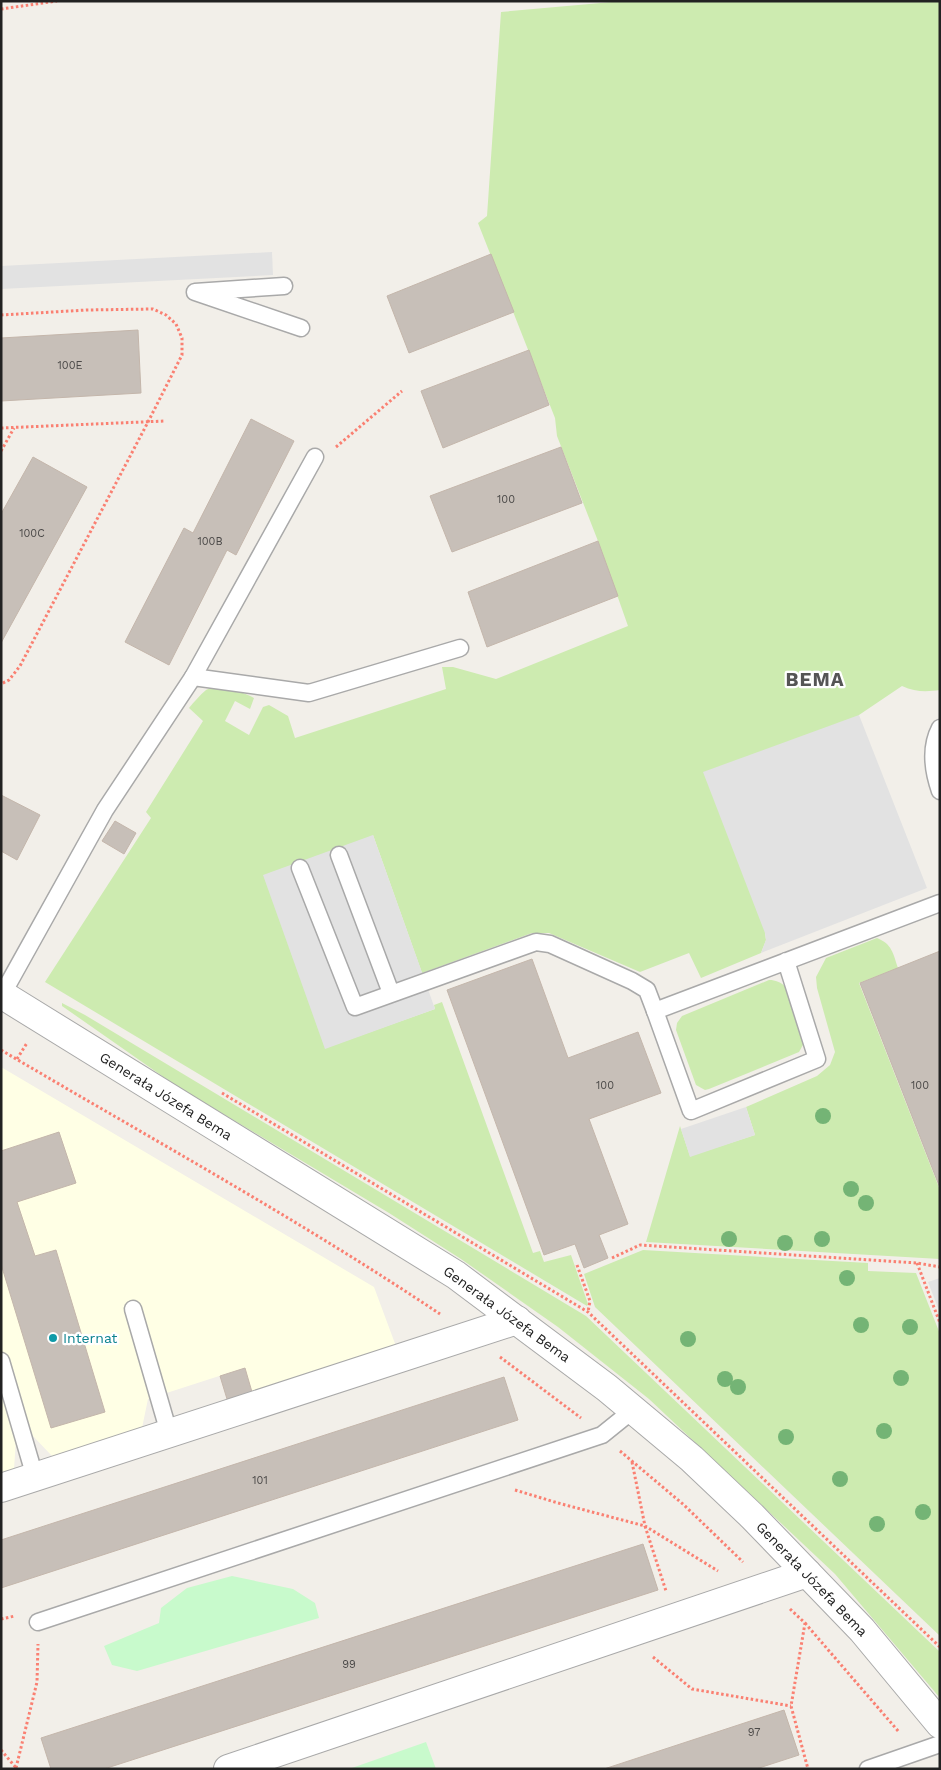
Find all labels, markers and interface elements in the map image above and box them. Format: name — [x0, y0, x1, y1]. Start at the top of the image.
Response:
house number: 100E — [58, 359, 83, 372]
house number: 100 — [497, 493, 515, 506]
house number: 100C — [19, 527, 45, 540]
house number: 100B — [197, 535, 223, 548]
district label: BEMA — [785, 668, 845, 691]
street label: Generała Józefa Bema — [97, 1049, 235, 1143]
house number: 100 — [596, 1079, 614, 1092]
house number: 100 — [911, 1079, 929, 1092]
street label: Generała Józefa Bema — [440, 1263, 574, 1366]
place label: Internat — [63, 1330, 118, 1346]
marker: Internat — [47, 1332, 59, 1344]
house number: 101 — [252, 1474, 268, 1487]
street label: Generała Józefa Bema — [753, 1518, 871, 1640]
house number: 99 — [342, 1658, 356, 1671]
house number: 97 — [748, 1726, 760, 1739]

